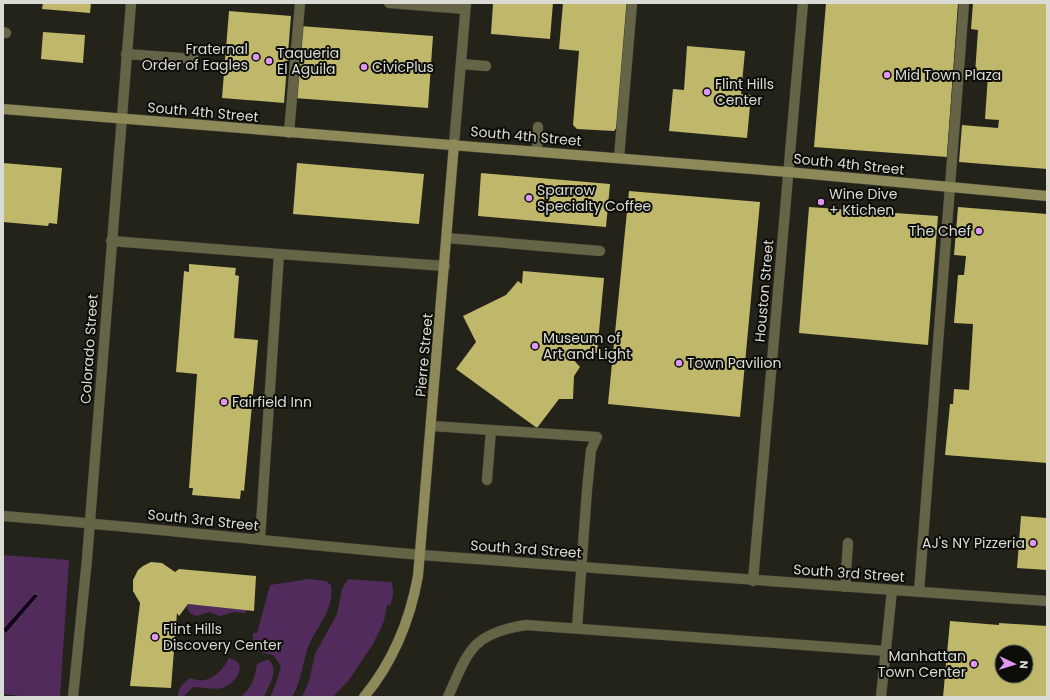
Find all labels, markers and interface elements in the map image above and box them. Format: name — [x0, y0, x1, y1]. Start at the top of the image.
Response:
place label: Fraternal Order of Eagles — [142, 39, 248, 75]
place label: Taqueria El Aguila — [277, 43, 339, 79]
marker: Fraternal Order of Eagles — [251, 52, 261, 62]
marker: Taqueria El Aguila — [264, 56, 274, 66]
place label: CivicPlus — [372, 57, 434, 77]
marker: CivicPlus — [359, 62, 369, 72]
place label: Mid Town Plaza — [895, 65, 1001, 85]
marker: Mid Town Plaza — [882, 70, 892, 80]
place label: Flint Hills Center — [715, 74, 774, 110]
marker: Flint Hills Center — [702, 87, 712, 97]
street label: South 4th Street — [147, 97, 259, 127]
street label: South 4th Street — [470, 121, 582, 151]
street label: South 4th Street — [792, 148, 906, 180]
place label: Sparrow Specialty Coffee — [537, 180, 652, 216]
place label: Wine Dive + Ktichen — [829, 184, 898, 220]
marker: Sparrow Specialty Coffee — [524, 193, 534, 203]
marker: Wine Dive + Ktichen — [816, 197, 826, 207]
place label: The Chef — [909, 221, 971, 241]
marker: The Chef — [974, 226, 984, 236]
street label: Houston Street — [750, 239, 778, 343]
street label: Colorado Street — [75, 293, 103, 405]
street label: Pierre Street — [410, 312, 438, 398]
place label: Museum of Art and Light — [543, 328, 631, 364]
marker: Museum of Art and Light — [530, 341, 540, 351]
place label: Town Pavilion — [687, 353, 781, 373]
marker: Town Pavilion — [674, 358, 684, 368]
place label: Fairfield Inn — [232, 392, 312, 412]
marker: Fairfield Inn — [219, 397, 229, 407]
street label: South 3rd Street — [146, 504, 260, 536]
place label: AJ's NY Pizzeria — [922, 533, 1025, 553]
street label: South 3rd Street — [470, 535, 582, 563]
marker: AJ's NY Pizzeria — [1028, 538, 1038, 548]
street label: South 3rd Street — [793, 559, 905, 587]
place label: Flint Hills Discovery Center — [163, 619, 282, 655]
marker: Flint Hills Discovery Center — [150, 632, 160, 642]
north arrow — [994, 644, 1034, 684]
place label: Manhattan Town Center — [878, 646, 966, 682]
marker: Manhattan Town Center — [969, 659, 979, 669]
text: N — [1016, 660, 1032, 669]

